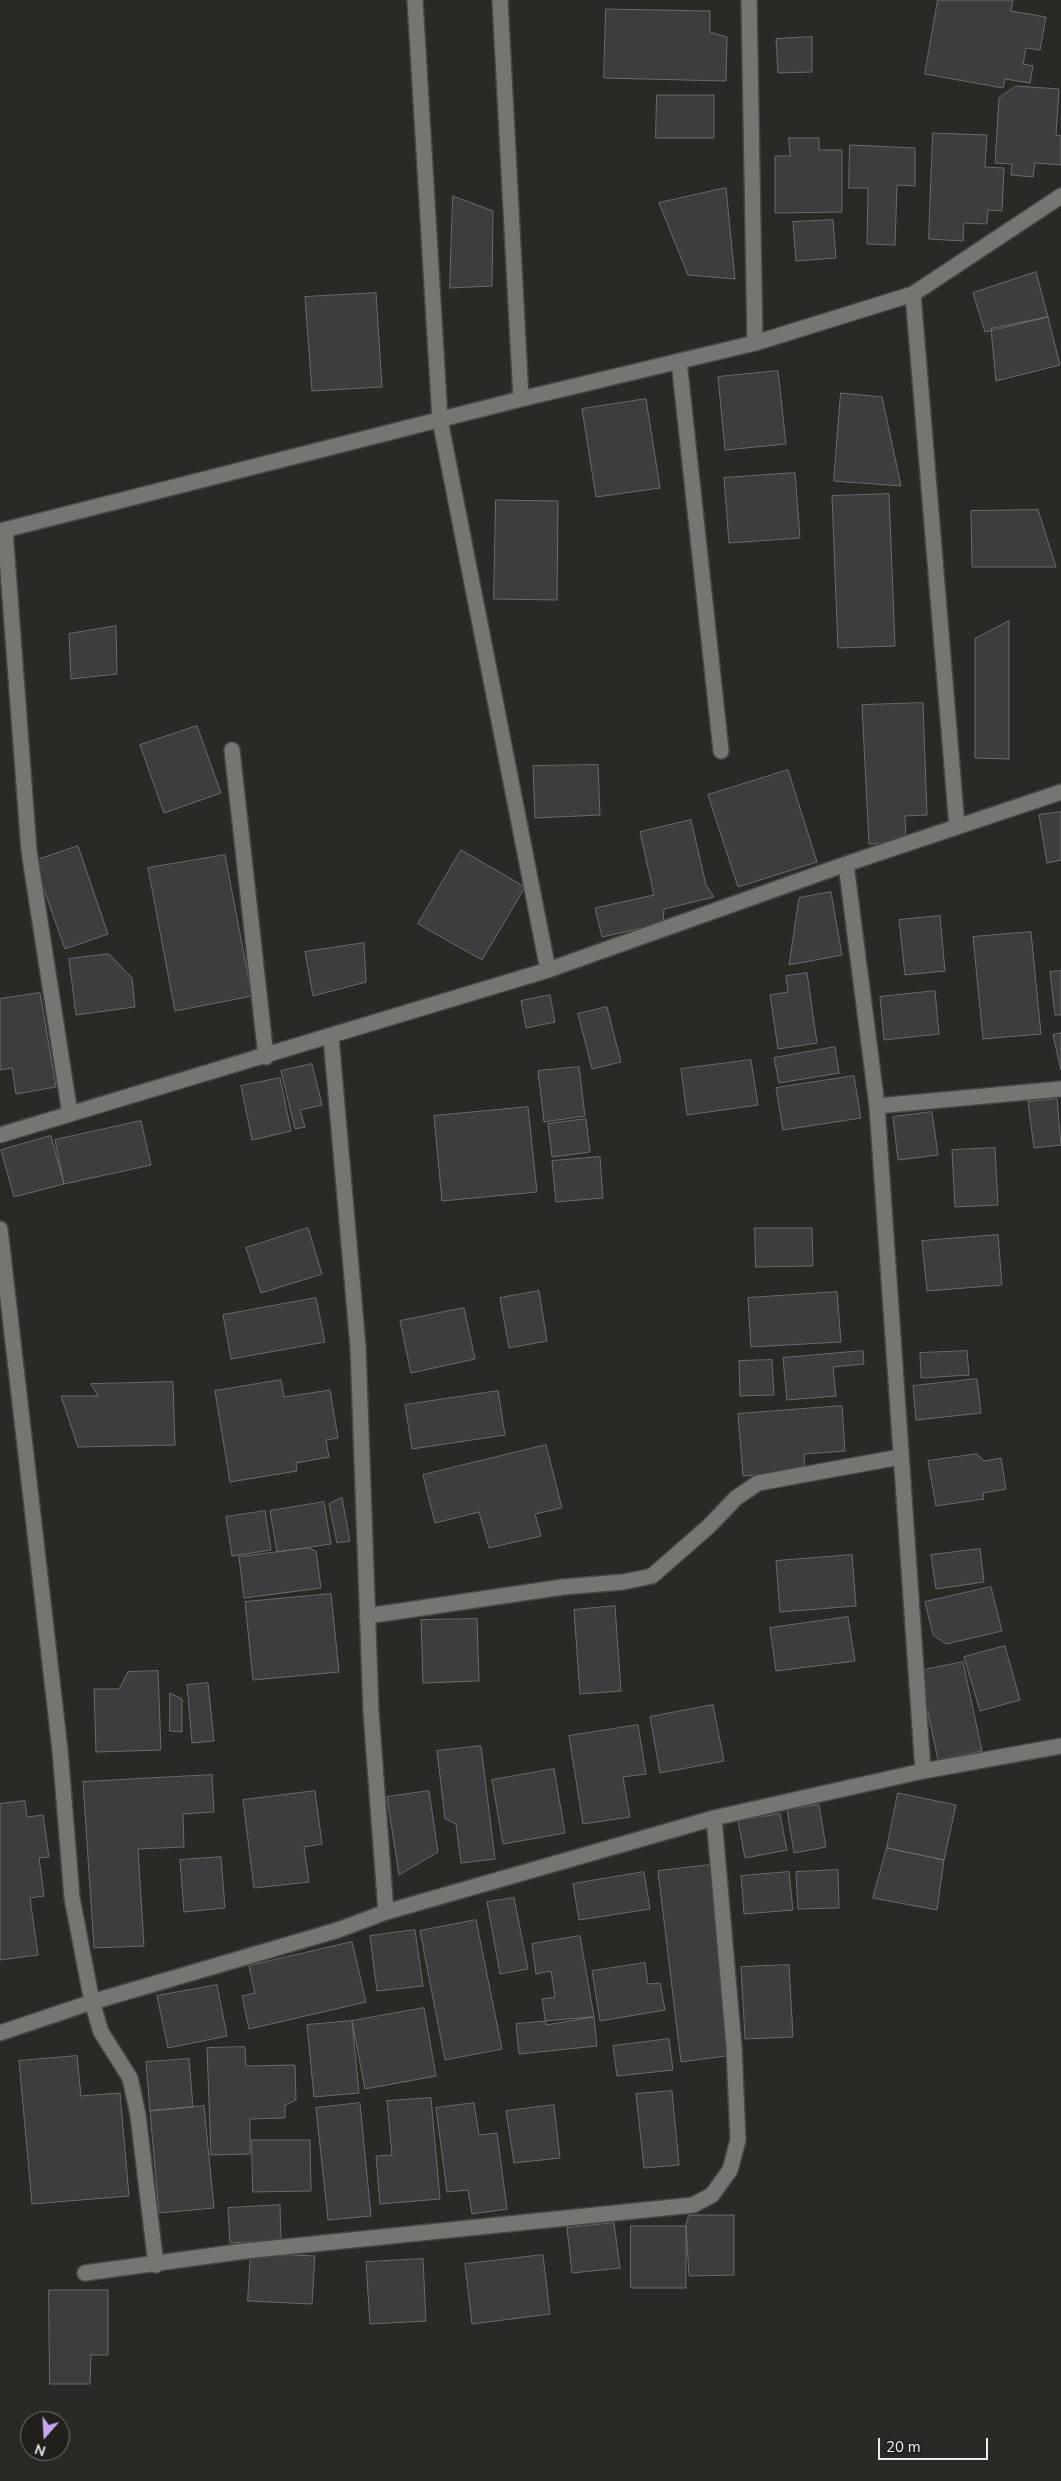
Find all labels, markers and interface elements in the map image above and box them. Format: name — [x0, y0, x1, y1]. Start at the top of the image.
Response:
north arrow — [20, 2411, 70, 2461]
scale bar — [881, 2428, 991, 2460]
text: 20 m — [886, 2437, 921, 2457]
text: N — [32, 2439, 48, 2460]

